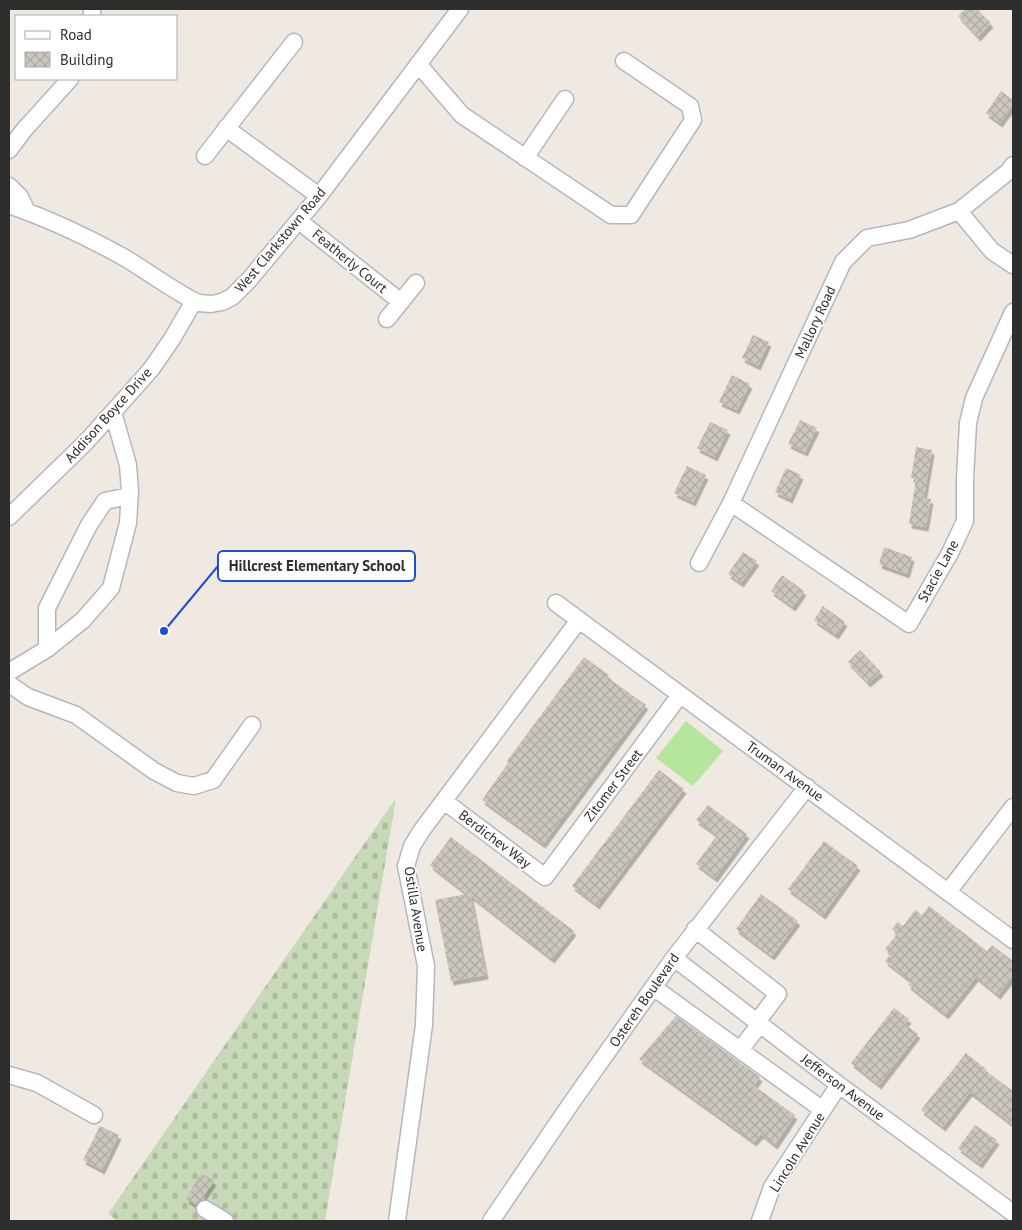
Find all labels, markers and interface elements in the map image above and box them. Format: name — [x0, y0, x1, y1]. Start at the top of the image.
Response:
legend — [15, 15, 178, 80]
text: Road — [60, 25, 92, 44]
text: Building — [60, 50, 114, 69]
street label: West Clarkstown Road — [231, 184, 329, 296]
street label: Featherly Court — [309, 225, 392, 297]
street label: Mallory Road — [790, 283, 840, 361]
street label: Addison Boyce Drive — [61, 364, 155, 466]
street label: Stacie Lane — [913, 537, 963, 605]
callout: Hillcrest Elementary School — [218, 551, 415, 581]
text: Hillcrest Elementary School — [229, 556, 406, 575]
street label: Truman Avenue — [743, 737, 827, 805]
street label: Zitomer Street — [580, 745, 646, 825]
street label: Berdichev Way — [455, 806, 535, 872]
street label: Ostilla Avenue — [400, 865, 432, 953]
street label: Ostereh Boulevard — [605, 950, 683, 1050]
street label: Jefferson Avenue — [797, 1049, 888, 1124]
street label: Lincoln Avenue — [765, 1109, 829, 1195]

